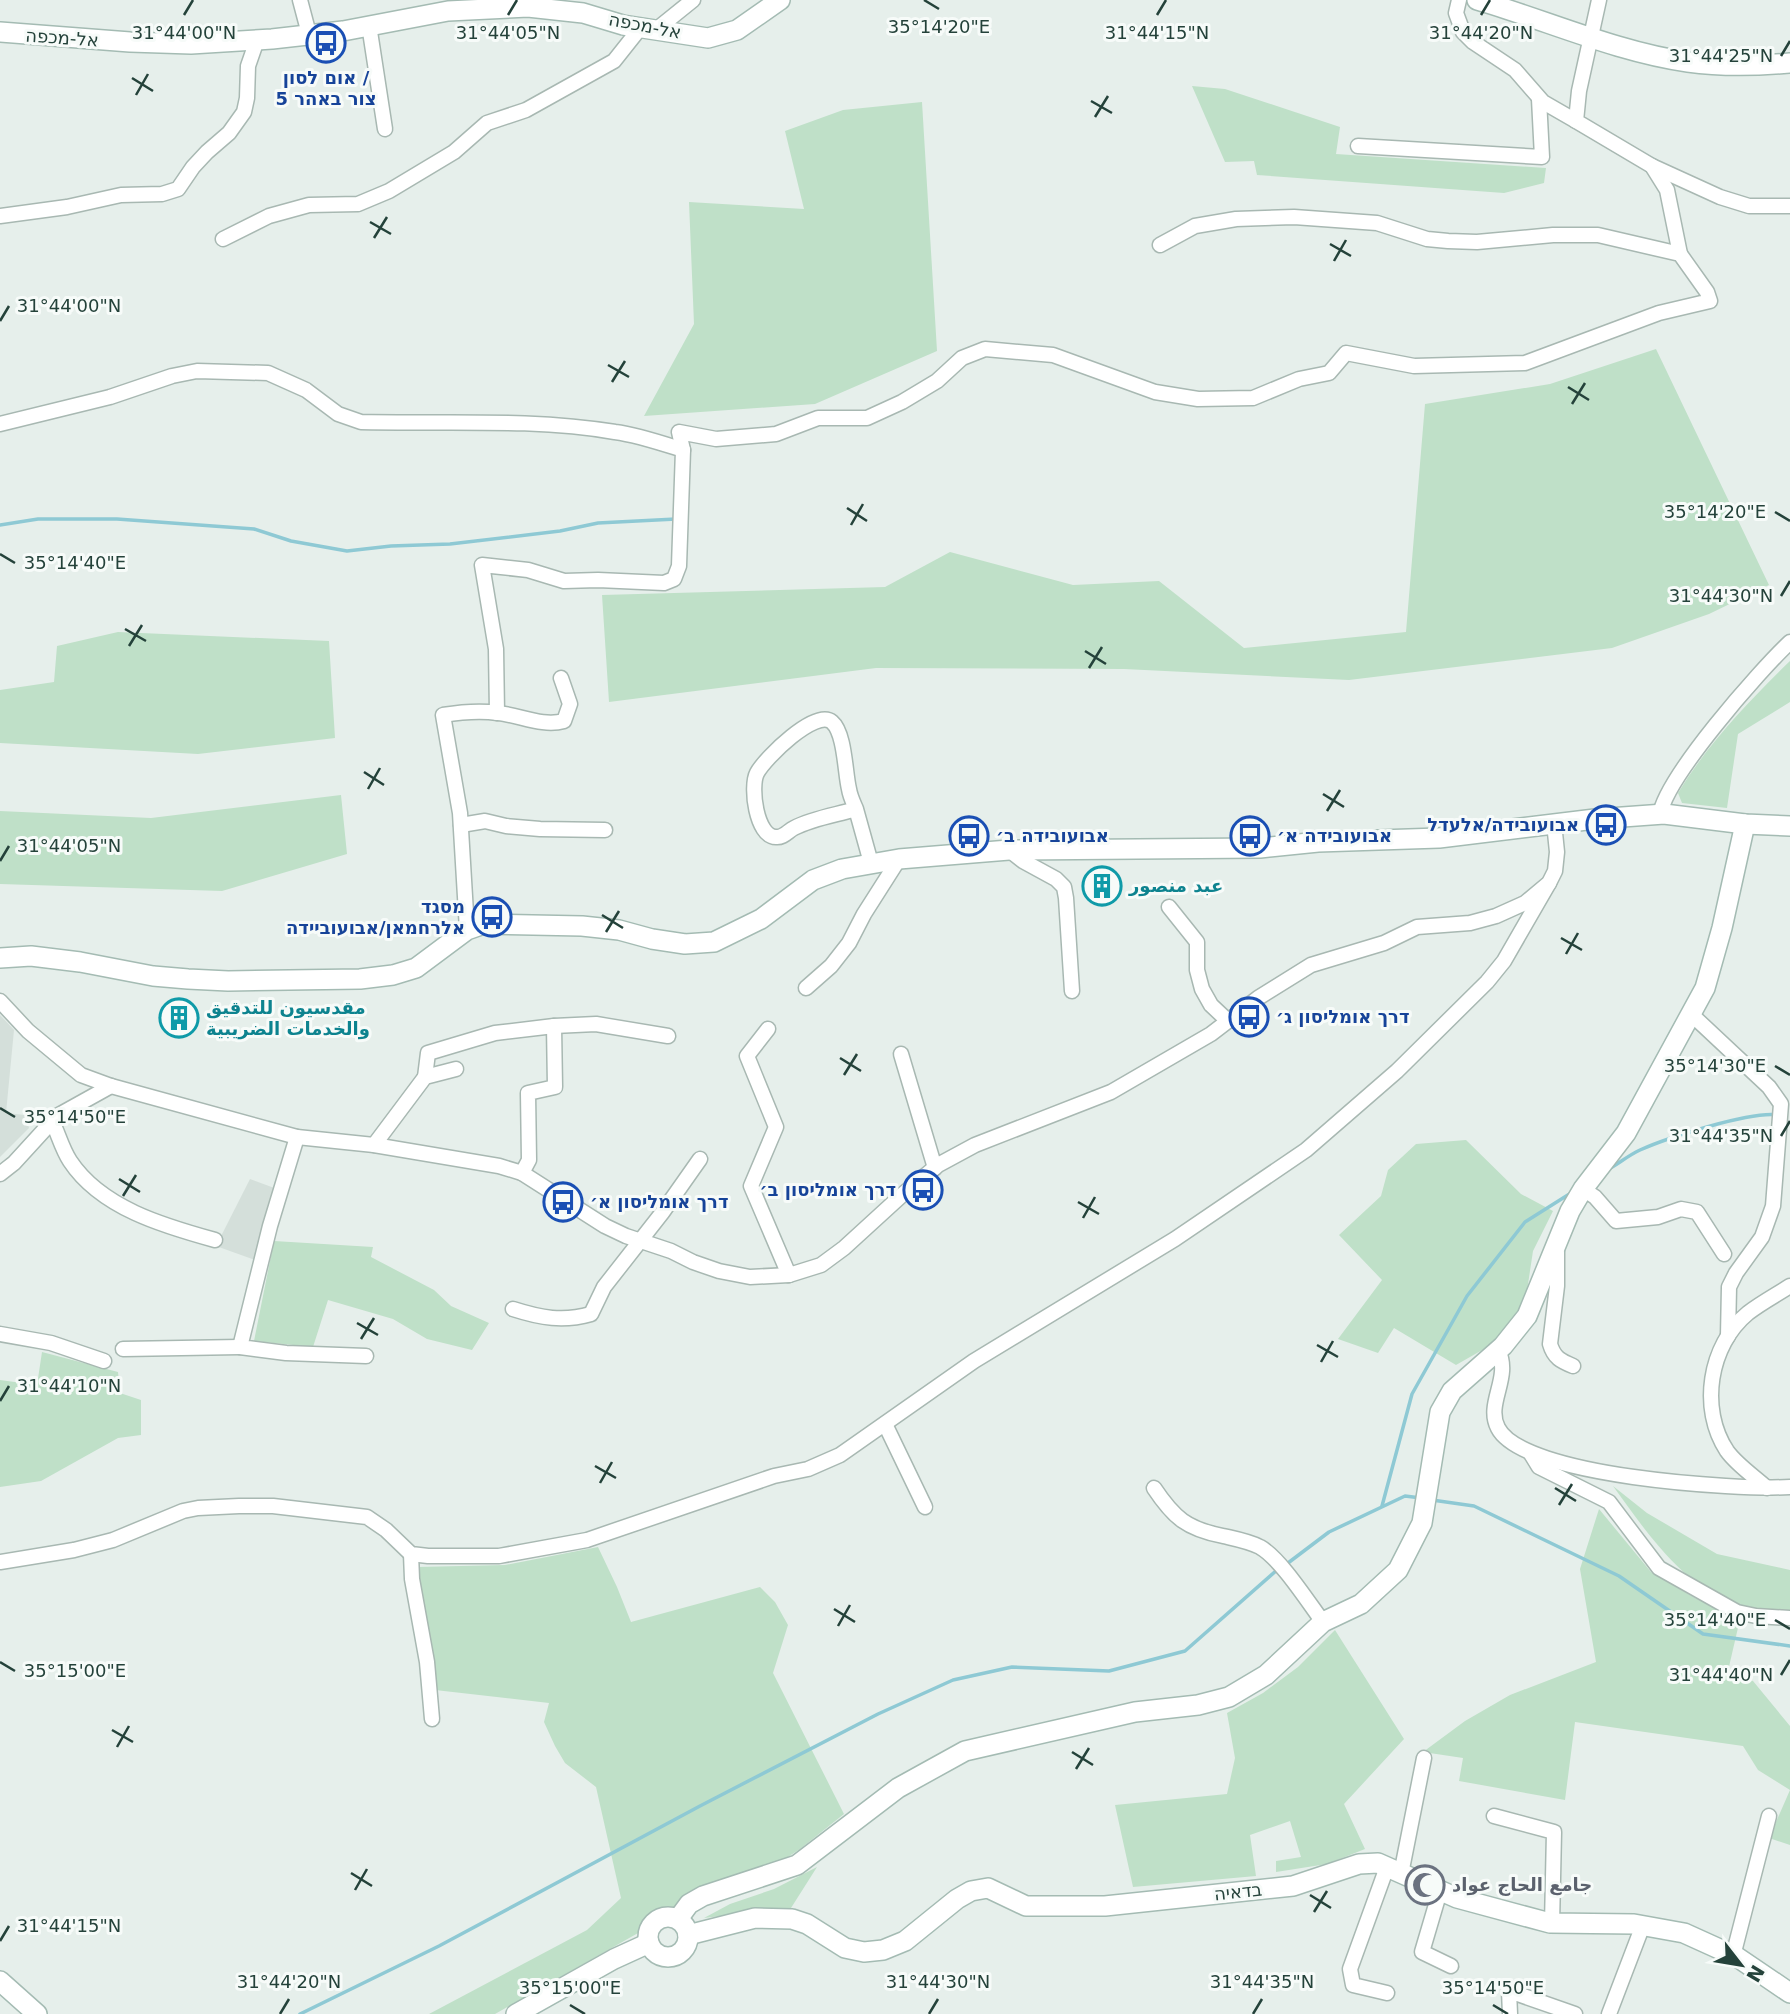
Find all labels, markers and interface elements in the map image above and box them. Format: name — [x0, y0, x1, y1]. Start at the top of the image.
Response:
street label: אל-מכפה — [607, 8, 683, 43]
text: 35°14'20"E — [888, 16, 990, 37]
text: 31°44'00"N — [132, 22, 236, 43]
bus stop icon: אום לסון / צור באהר 5 — [305, 22, 347, 64]
text: 31°44'05"N — [456, 22, 560, 43]
text: 31°44'15"N — [1105, 22, 1209, 43]
text: 31°44'20"N — [1429, 22, 1533, 43]
street label: אל-מכפה — [25, 24, 99, 51]
text: 31°44'25"N — [1669, 45, 1773, 66]
place label: אום לסון / צור באהר 5 — [275, 67, 377, 109]
text: 31°44'00"N — [17, 295, 121, 316]
text: 35°14'20"E — [1664, 501, 1766, 522]
text: 35°14'40"E — [24, 552, 126, 573]
text: 31°44'30"N — [1669, 585, 1773, 606]
bus stop icon: אבועובידה/אלעדל — [1585, 804, 1627, 846]
place label: אבועובידה/אלעדל — [1427, 814, 1579, 835]
bus stop icon: אבועובידה ב׳ — [948, 815, 990, 857]
bus stop icon: אבועובידה א׳ — [1229, 815, 1271, 857]
place label: אבועובידה ב׳ — [996, 825, 1109, 846]
place label: אבועובידה א׳ — [1277, 825, 1392, 846]
text: 31°44'05"N — [17, 835, 121, 856]
building icon: عبد منصور — [1081, 865, 1123, 907]
place label: عبد منصور — [1128, 875, 1223, 897]
place label: מסגד אלרחמאן/אבועוביידה — [286, 896, 465, 938]
bus stop icon: מסגד אלרחמאן/אבועוביידה — [471, 896, 513, 938]
bus stop icon: דרך אומליסון ג׳ — [1228, 996, 1270, 1038]
building icon: مقدسيون للتدقيق والخدمات الضريبية — [158, 997, 200, 1039]
place label: مقدسيون للتدقيق والخدمات الضريبية — [206, 997, 370, 1040]
place label: דרך אומליסון ג׳ — [1276, 1006, 1409, 1027]
text: 35°14'30"E — [1664, 1055, 1766, 1076]
text: 35°14'50"E — [24, 1106, 126, 1127]
text: 31°44'35"N — [1669, 1125, 1773, 1146]
bus stop icon: דרך אומליסון ב׳ — [902, 1169, 944, 1211]
place label: דרך אומליסון ב׳ — [760, 1179, 896, 1200]
bus stop icon: דרך אומליסון א׳ — [542, 1181, 584, 1223]
place label: דרך אומליסון א׳ — [590, 1191, 729, 1212]
text: 31°44'10"N — [17, 1375, 121, 1396]
text: 35°14'40"E — [1664, 1609, 1766, 1630]
text: 35°15'00"E — [24, 1660, 126, 1681]
text: 31°44'40"N — [1669, 1664, 1773, 1685]
mosque icon: جامع الحاج عواد — [1404, 1864, 1446, 1906]
place label: جامع الحاج عواد — [1452, 1874, 1592, 1896]
street label: בדאיה — [1213, 1879, 1263, 1904]
text: 31°44'15"N — [17, 1915, 121, 1936]
north arrow — [1706, 1930, 1776, 2000]
text: N — [1742, 1961, 1769, 1986]
text: 31°44'20"N — [237, 1971, 341, 1992]
text: 31°44'30"N — [886, 1971, 990, 1992]
text: 31°44'35"N — [1210, 1971, 1314, 1992]
text: 35°15'00"E — [519, 1977, 621, 1998]
text: 35°14'50"E — [1442, 1977, 1544, 1998]

